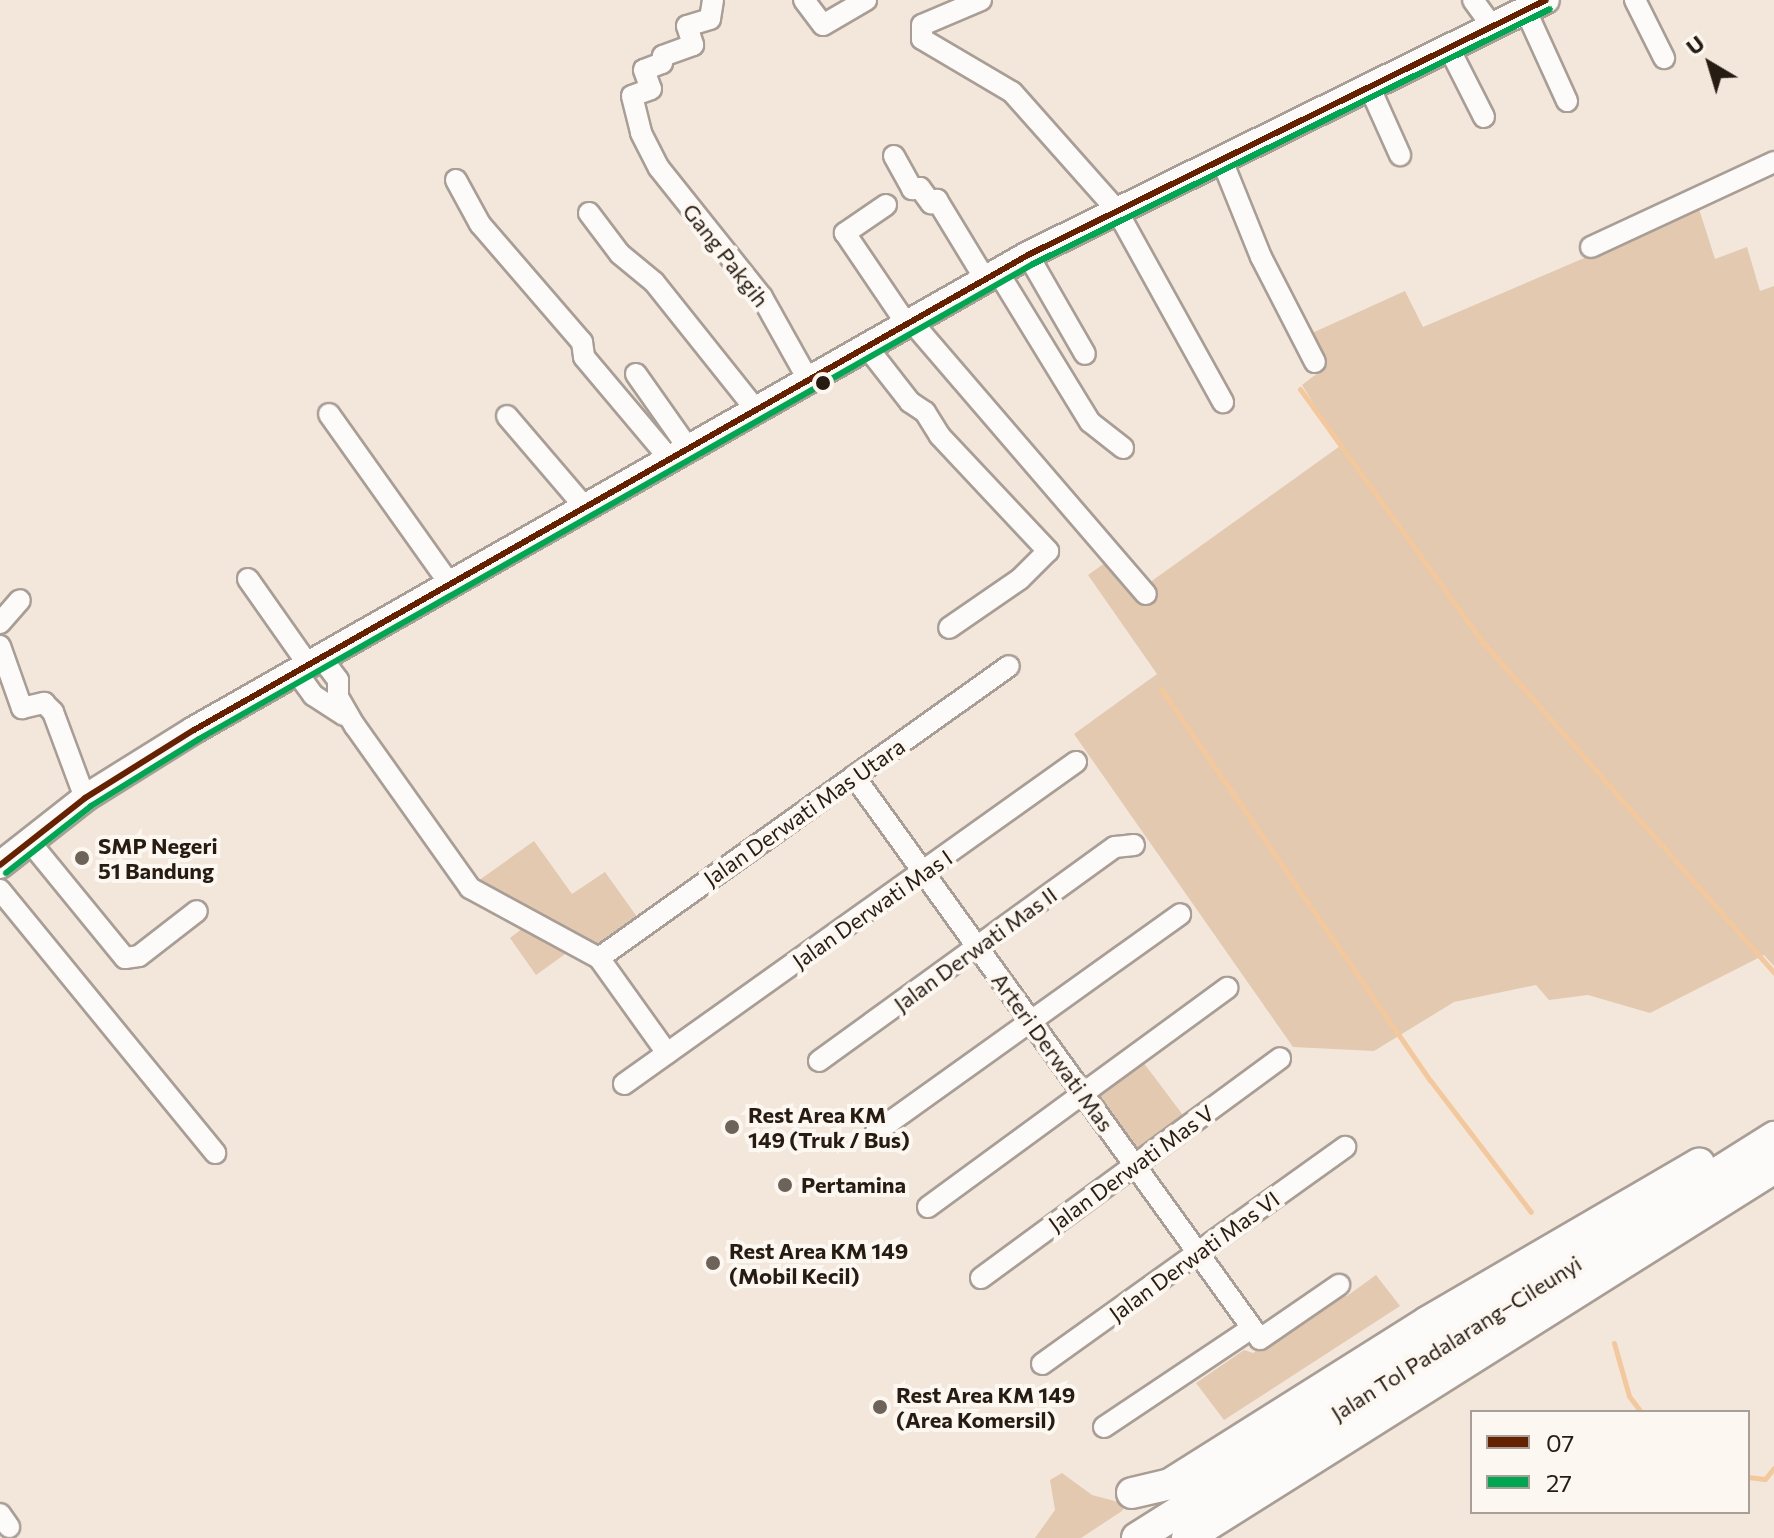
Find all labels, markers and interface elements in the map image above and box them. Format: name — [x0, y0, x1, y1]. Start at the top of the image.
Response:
north arrow — [1670, 24, 1750, 104]
text: U — [1680, 29, 1710, 60]
street label: Gang Pakgih — [677, 198, 775, 312]
unlabelled marker — [815, 375, 831, 391]
street label: Jalan Derwati Mas Utara — [698, 733, 910, 891]
place label: SMP Negeri 51 Bandung — [98, 832, 218, 884]
street label: Jalan Derwati Mas I — [787, 844, 957, 974]
marker: SMP Negeri 51 Bandung — [73, 849, 91, 867]
street label: Jalan Derwati Mas II — [888, 881, 1062, 1017]
street label: Arteri Derwati Mas — [987, 967, 1119, 1137]
street label: Jalan Derwati Mas V — [1043, 1099, 1219, 1237]
place label: Rest Area KM 149 (Truk / Bus) — [748, 1101, 910, 1152]
marker: Rest Area KM 149 (Truk / Bus) — [723, 1118, 741, 1136]
place label: Pertamina — [801, 1172, 906, 1198]
marker: Pertamina — [776, 1176, 794, 1194]
street label: Jalan Derwati Mas VI — [1104, 1185, 1284, 1327]
place label: Rest Area KM 149 (Mobil Kecil) — [729, 1237, 908, 1288]
street label: Jalan Tol Padalarang–Cileunyi — [1326, 1250, 1586, 1426]
marker: Rest Area KM 149 (Mobil Kecil) — [704, 1254, 722, 1272]
place label: Rest Area KM 149 (Area Komersil) — [896, 1381, 1075, 1432]
marker: Rest Area KM 149 (Area Komersil) — [871, 1398, 889, 1416]
legend — [1470, 1410, 1750, 1514]
text: 07 — [1546, 1428, 1574, 1457]
text: 27 — [1546, 1468, 1572, 1497]

